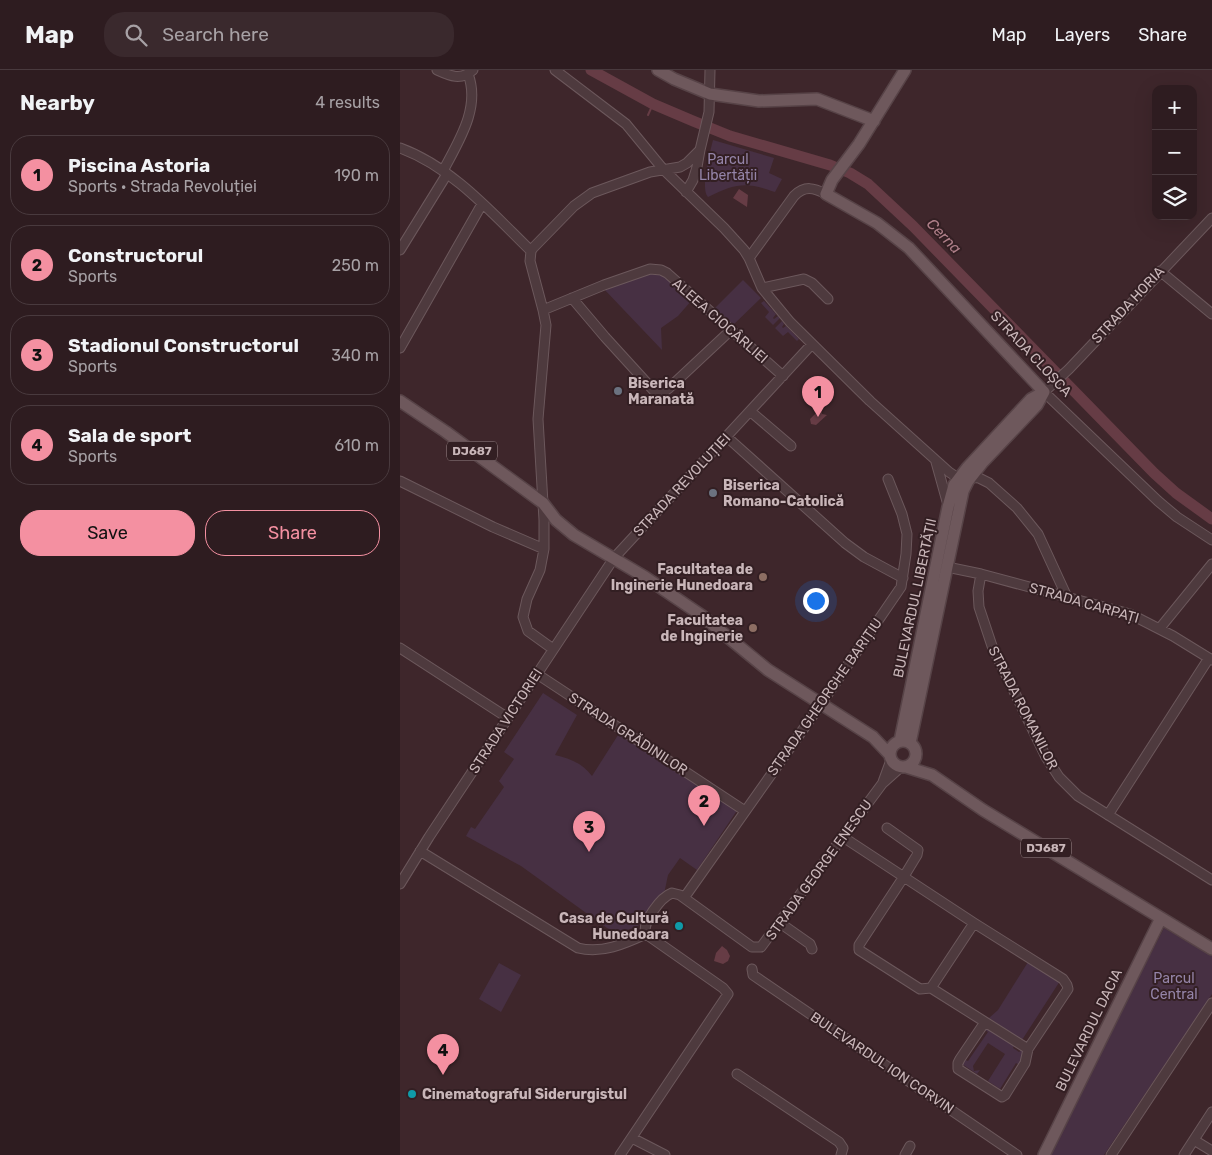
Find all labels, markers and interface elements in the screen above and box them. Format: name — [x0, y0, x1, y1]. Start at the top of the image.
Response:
search box — [104, 12, 454, 57]
text: Map — [25, 21, 74, 49]
icon: search — [122, 21, 150, 49]
text: Search here — [162, 23, 269, 46]
text: Map — [992, 24, 1027, 46]
text: Layers — [1055, 24, 1110, 46]
text: Share — [1138, 24, 1187, 46]
map controls — [1152, 85, 1197, 220]
button: + — [1152, 85, 1197, 130]
text: Nearby — [20, 90, 95, 115]
text: 4 results — [315, 93, 380, 112]
button: − — [1152, 130, 1197, 175]
park label: Parcul Libertății — [699, 151, 757, 184]
text: Piscina Astoria — [68, 154, 210, 177]
text: 1 — [33, 166, 41, 185]
text: 190 m — [334, 166, 379, 185]
button: layers — [1152, 175, 1197, 220]
text: Sports · Strada Revoluției — [68, 177, 257, 196]
water label: Cerna — [923, 215, 965, 257]
text: Constructorul — [68, 244, 203, 267]
text: 2 — [32, 256, 42, 275]
text: 250 m — [332, 256, 379, 275]
street label: STRADA HORIA — [1088, 263, 1168, 347]
text: Sports — [68, 267, 117, 286]
street label: ALEEA CIOCÂRLIEI — [669, 274, 772, 367]
street label: STRADA CLOȘCA — [987, 308, 1075, 401]
text: Stadionul Constructorul — [68, 334, 299, 357]
text: 3 — [32, 346, 42, 365]
text: 340 m — [331, 346, 379, 365]
text: Sports — [68, 357, 117, 376]
place label: Biserica Maranată — [628, 375, 694, 408]
pin: 1 — [802, 376, 834, 417]
marker: Biserica Maranată — [612, 385, 624, 397]
text: Sala de sport — [68, 424, 191, 447]
street label: STRADA REVOLUȚIEI — [630, 430, 734, 540]
text: 4 — [32, 436, 42, 455]
text: 610 m — [335, 436, 379, 455]
road number: DJ687 — [447, 442, 497, 461]
text: Sports — [68, 447, 117, 466]
place label: Biserica Romano-Catolică — [723, 477, 844, 510]
marker: Biserica Romano-Catolică — [707, 487, 719, 499]
button: Save — [20, 510, 195, 556]
button: Share — [205, 510, 380, 556]
street label: BULEVARDUL LIBERTĂȚII — [889, 516, 940, 679]
place label: Facultatea de Inginerie Hunedoara — [611, 561, 753, 594]
marker: Facultatea de Inginerie Hunedoara — [757, 571, 769, 583]
street label: STRADA CARPAȚI — [1027, 579, 1141, 627]
your location — [803, 588, 829, 614]
place label: Facultatea de Inginerie — [660, 612, 743, 645]
street label: STRADA GHEORGHE BARIȚIU — [764, 615, 886, 779]
marker: Facultatea de Inginerie — [747, 622, 759, 634]
street label: STRADA ROMANILOR — [984, 643, 1062, 773]
street label: STRADA VICTORIEI — [466, 665, 546, 777]
street label: STRADA GRĂDINILOR — [565, 688, 691, 779]
pin: 2 — [688, 785, 720, 826]
street label: STRADA GEORGE ENESCU — [762, 796, 876, 944]
pin: 3 — [573, 811, 605, 852]
road number: DJ687 — [1021, 838, 1071, 858]
place label: Casa de Cultură Hunedoara — [559, 910, 669, 943]
marker: Casa de Cultură Hunedoara — [673, 920, 685, 932]
street label: BULEVARDUL DACIA — [1052, 965, 1126, 1094]
park label: Parcul Central — [1150, 970, 1198, 1003]
street label: BULEVARDUL ION CORVIN — [807, 1009, 957, 1117]
pin: 4 — [427, 1034, 459, 1075]
place label: Cinematograful Siderurgistul — [422, 1086, 627, 1103]
marker: Cinematograful Siderurgistul — [406, 1088, 418, 1100]

